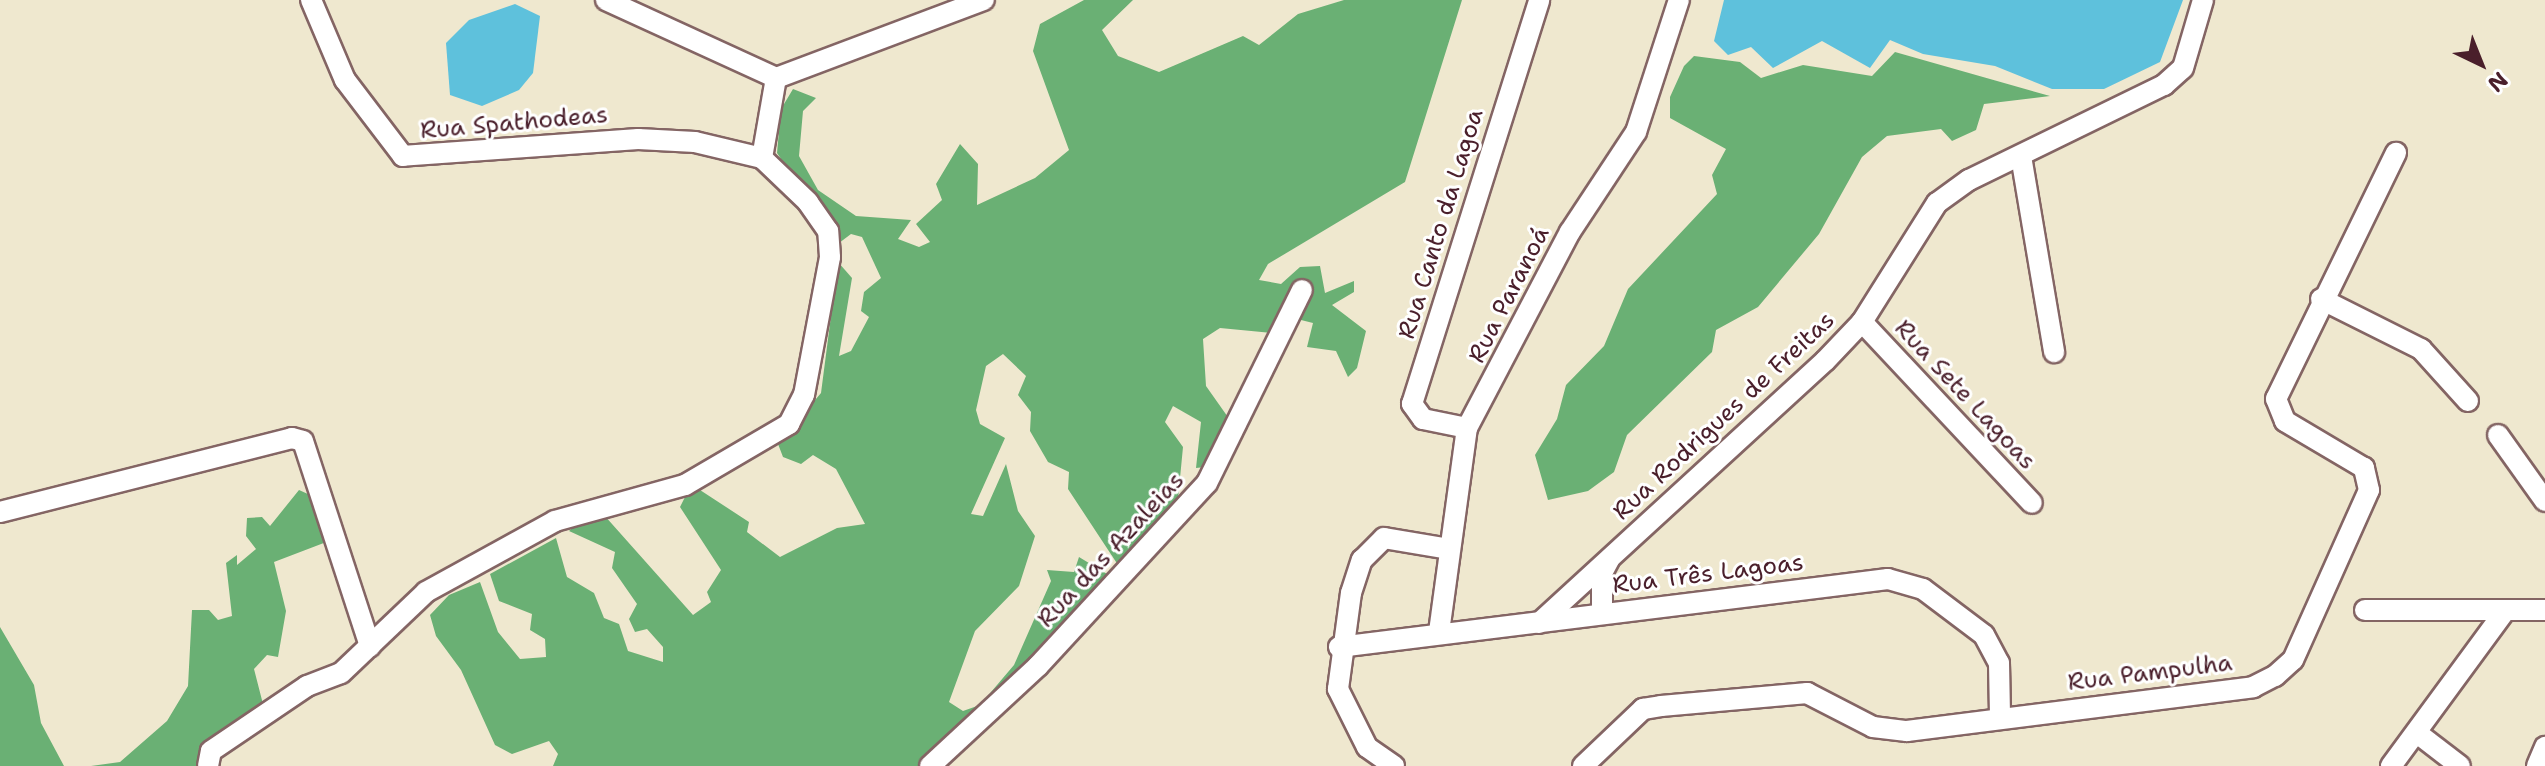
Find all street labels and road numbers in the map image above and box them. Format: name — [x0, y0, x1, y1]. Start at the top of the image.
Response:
street label: Rua Spathodeas — [419, 100, 609, 146]
street label: Rua Canto da Lagoa — [1392, 106, 1490, 342]
street label: Rua Paranoá — [1462, 222, 1556, 368]
street label: Rua Rodrigues de Freitas — [1607, 306, 1841, 526]
street label: Rua Sete Lagoas — [1888, 314, 2042, 476]
street label: Rua das Azaleias — [1032, 466, 1190, 634]
street label: Rua Três Lagoas — [1611, 548, 1805, 600]
street label: Rua Pampulha — [2066, 649, 2234, 697]

